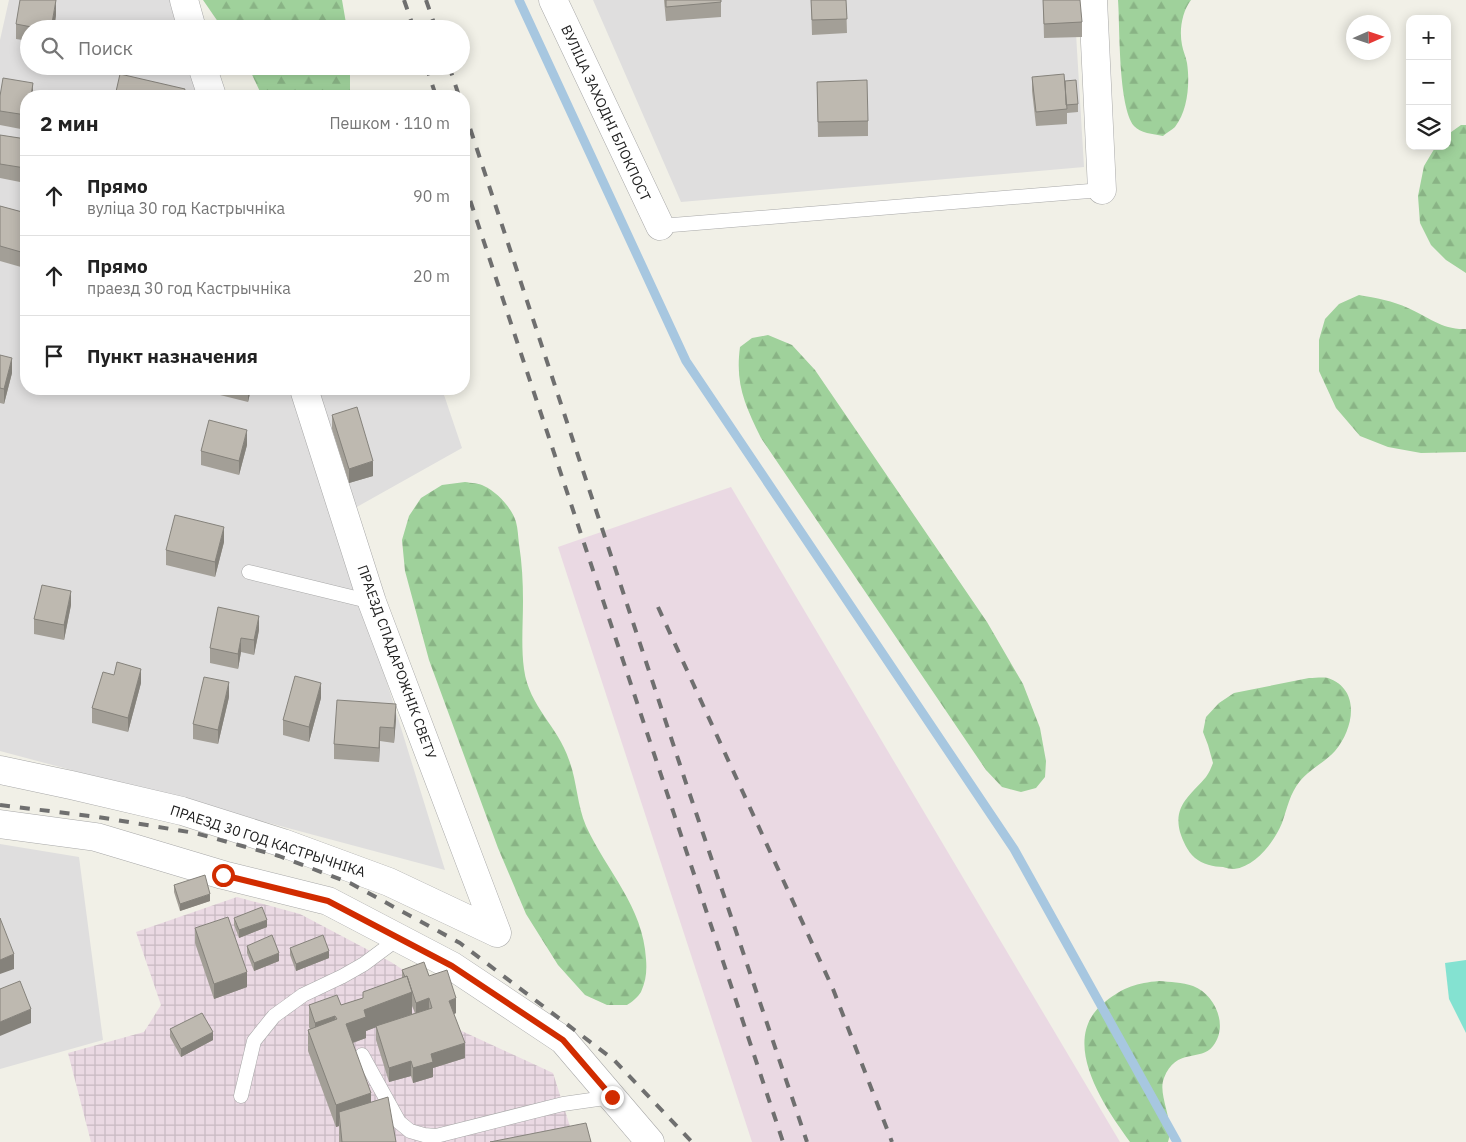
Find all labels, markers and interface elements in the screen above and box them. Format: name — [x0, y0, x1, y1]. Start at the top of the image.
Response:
north arrow — [1346, 15, 1391, 60]
map controls — [1406, 15, 1451, 150]
button: + — [1406, 15, 1451, 60]
search box — [20, 20, 470, 75]
street label: ВУЛІЦА ЗАХОДНІ БЛОКПОСТ — [557, 22, 655, 204]
icon: search — [38, 34, 66, 62]
text: Поиск — [78, 36, 133, 60]
button: − — [1406, 60, 1451, 105]
button: layers — [1406, 105, 1451, 150]
text: 2 мин — [40, 109, 99, 137]
text: Пешком · 110 m — [329, 113, 450, 133]
text: Прямо — [87, 174, 148, 198]
icon: ahead — [40, 182, 68, 210]
text: 90 m — [413, 186, 450, 206]
text: вуліца 30 год Кастрычніка — [87, 198, 285, 218]
text: Прямо — [87, 254, 148, 278]
icon: ahead — [40, 262, 68, 290]
text: 20 m — [413, 266, 450, 286]
text: праезд 30 год Кастрычніка — [87, 278, 291, 298]
icon: arrive — [40, 342, 68, 370]
text: Пункт назначения — [87, 344, 258, 368]
street label: ПРАЕЗД СПАДАРОЖНІК СВЕТУ — [353, 562, 441, 762]
street label: ПРАЕЗД 30 ГОД КАСТРЫЧНІКА — [168, 801, 368, 881]
route start — [212, 864, 235, 887]
route end — [601, 1086, 624, 1109]

